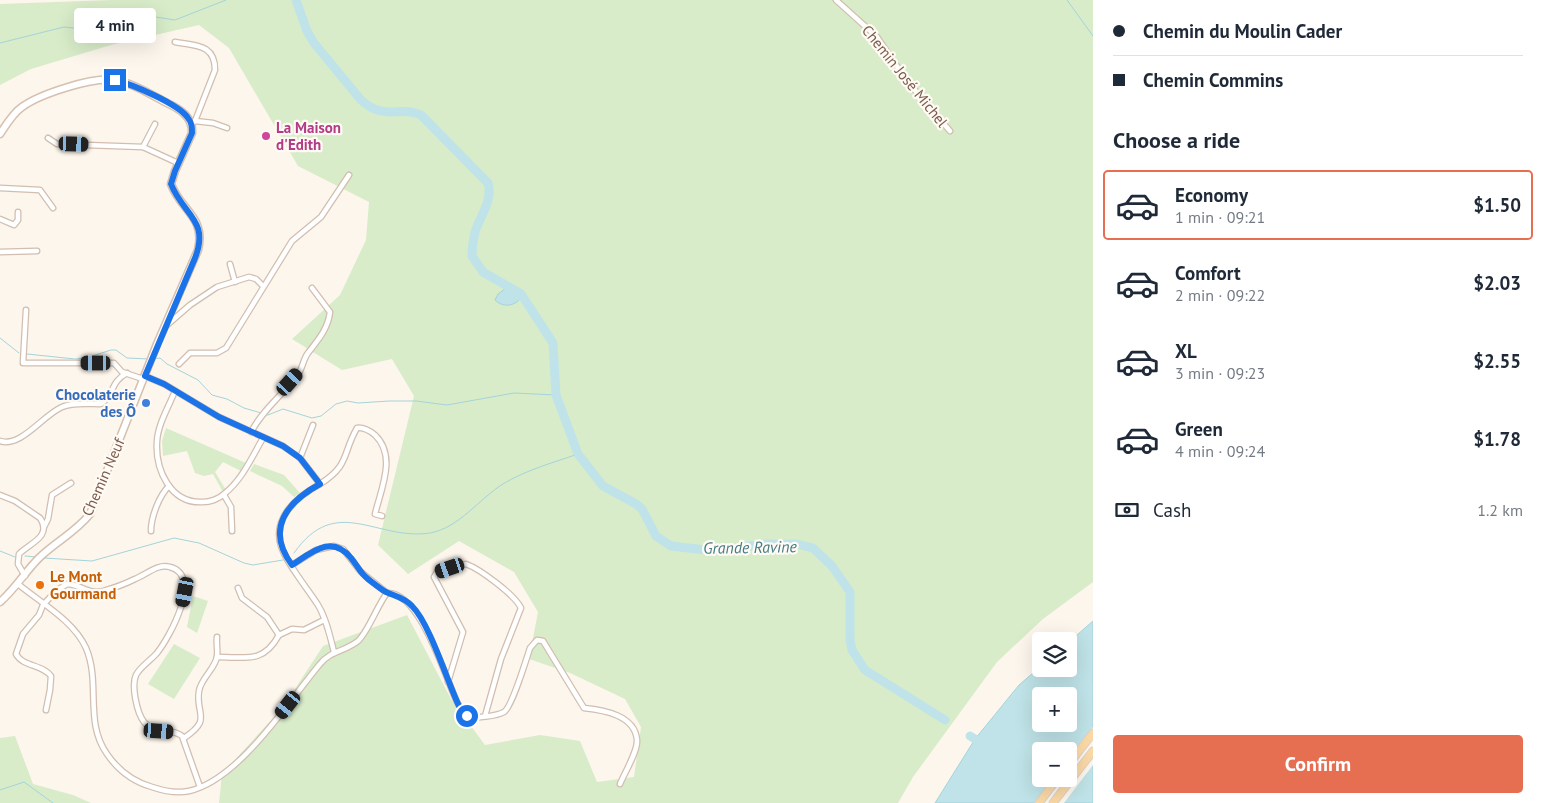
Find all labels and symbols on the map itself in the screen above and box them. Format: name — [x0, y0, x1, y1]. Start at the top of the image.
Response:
callout: 4 min — [74, 8, 156, 42]
street label: Chemin José Michel — [858, 21, 952, 131]
route end — [104, 69, 126, 91]
place label: La Maison d'Edith — [276, 118, 341, 154]
marker: La Maison d'Edith — [260, 130, 272, 142]
car — [58, 136, 89, 152]
car — [81, 356, 111, 371]
car — [274, 366, 305, 398]
place label: Chocolaterie des Ô — [56, 385, 136, 421]
marker: Chocolaterie des Ô — [140, 397, 152, 409]
street label: Chemin Neuf — [77, 434, 129, 519]
water label: Grande Ravine — [703, 536, 798, 558]
car — [433, 556, 466, 580]
place label: Le Mont Gourmand — [50, 567, 116, 603]
car — [174, 576, 195, 608]
marker: Le Mont Gourmand — [34, 579, 46, 591]
car — [272, 689, 303, 721]
route start — [456, 705, 478, 727]
car — [143, 722, 174, 740]

